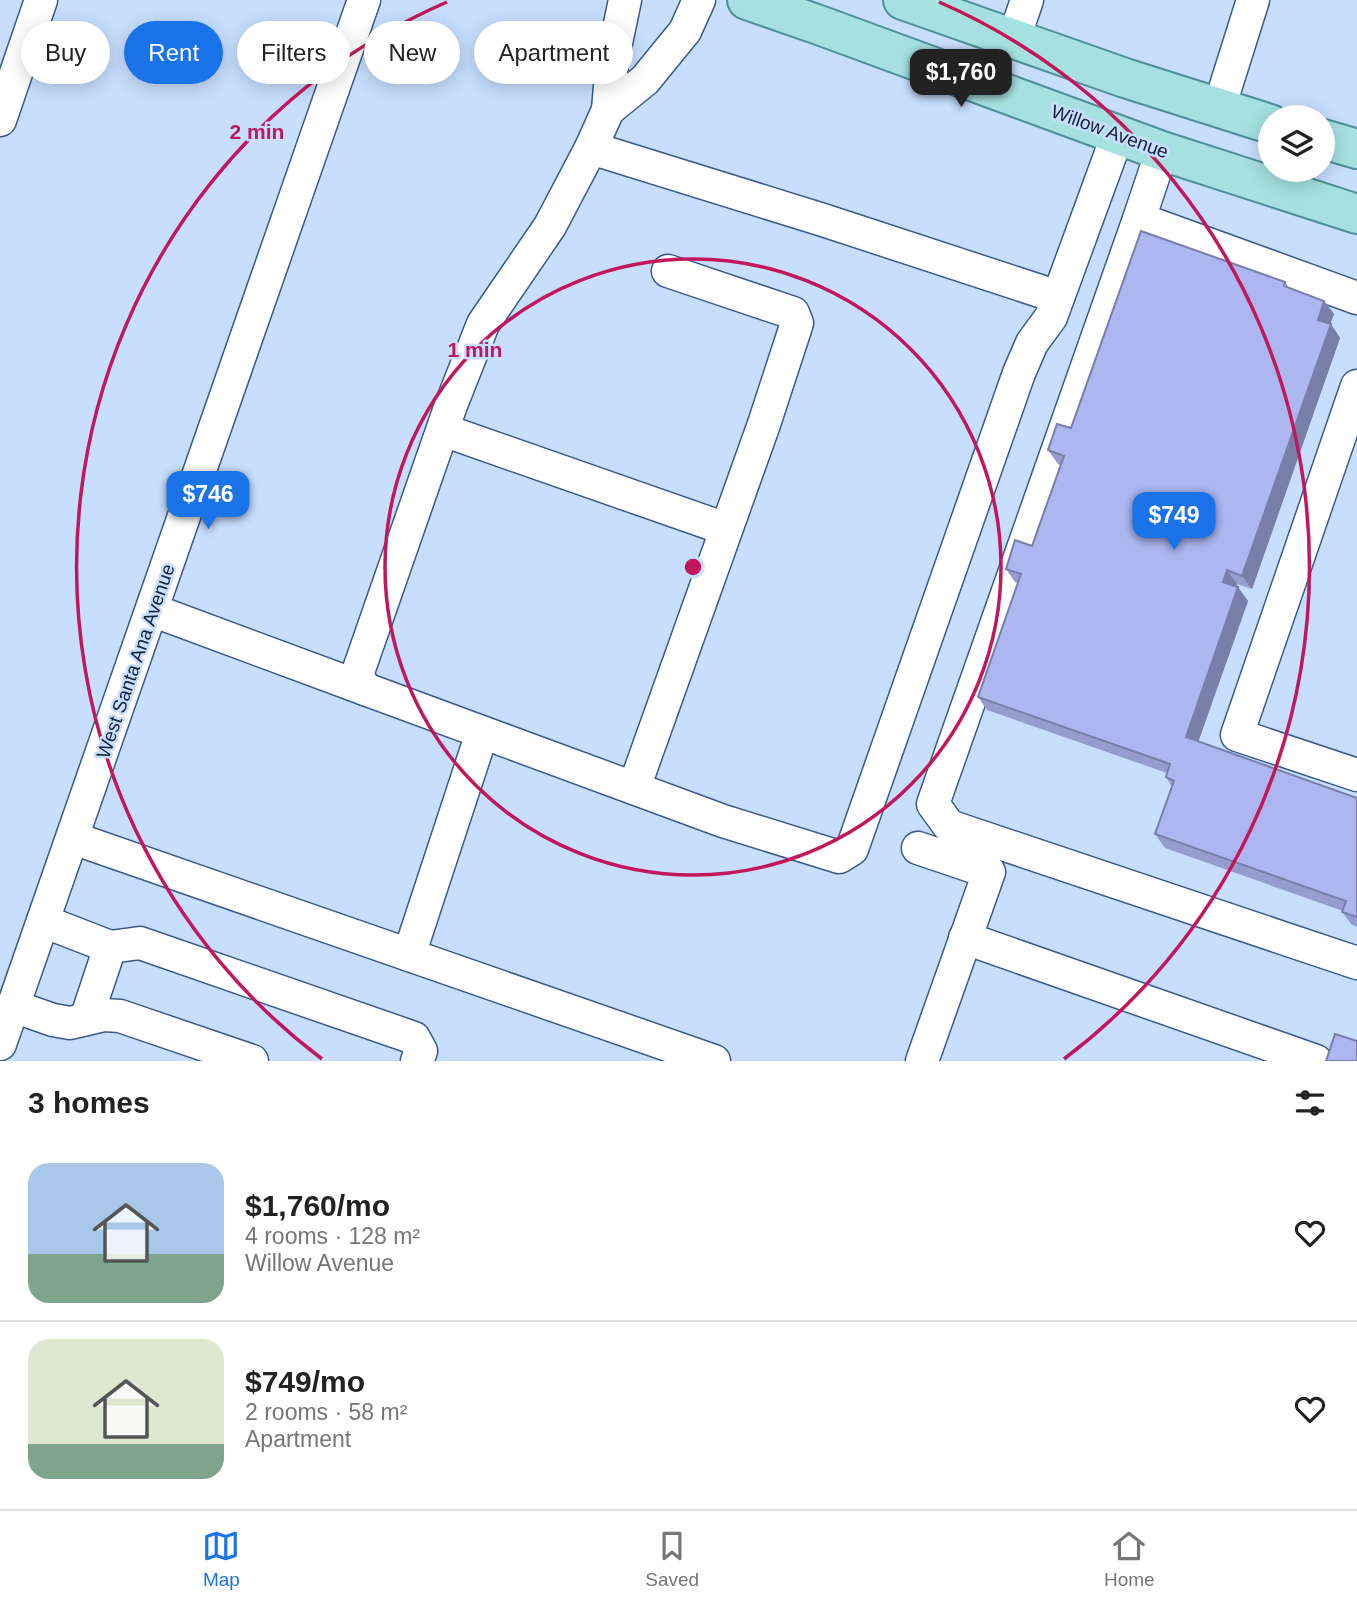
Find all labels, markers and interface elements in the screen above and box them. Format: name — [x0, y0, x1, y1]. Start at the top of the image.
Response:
chip: Buy — [21, 21, 110, 84]
chip: Rent — [124, 21, 223, 84]
chip: Filters — [237, 21, 350, 84]
chip: New — [364, 21, 460, 84]
chip: Apartment — [474, 21, 633, 84]
pin: $1,760 — [904, 50, 1018, 109]
text: $1,760 — [926, 59, 996, 85]
street label: Willow Avenue — [1048, 101, 1171, 162]
map controls — [1258, 105, 1335, 182]
button: layers — [1258, 105, 1335, 182]
text: 2 min — [230, 120, 284, 143]
text: 1 min — [448, 338, 502, 361]
pin: $746 — [167, 472, 249, 531]
text: $746 — [182, 481, 234, 507]
pin: $749 — [1133, 492, 1215, 552]
text: $749 — [1148, 502, 1200, 528]
centre of rings — [681, 555, 705, 579]
street label: West Santa Ana Avenue — [92, 561, 179, 761]
icon: filters — [1291, 1084, 1329, 1122]
text: 3 homes — [28, 1086, 150, 1119]
text: $1,760/mo — [245, 1189, 390, 1222]
icon: home — [84, 1191, 168, 1275]
icon: heart — [1291, 1214, 1329, 1252]
text: 4 rooms · 128 m² — [245, 1223, 420, 1249]
text: Willow Avenue — [245, 1250, 394, 1276]
text: $749/mo — [245, 1365, 365, 1398]
icon: home — [84, 1367, 168, 1451]
icon: heart — [1291, 1390, 1329, 1428]
text: 2 rooms · 58 m² — [245, 1399, 407, 1425]
text: Apartment — [245, 1426, 351, 1452]
tab: Map — [202, 1527, 240, 1591]
tab: Saved — [645, 1527, 699, 1591]
tab: Home — [1104, 1527, 1155, 1591]

